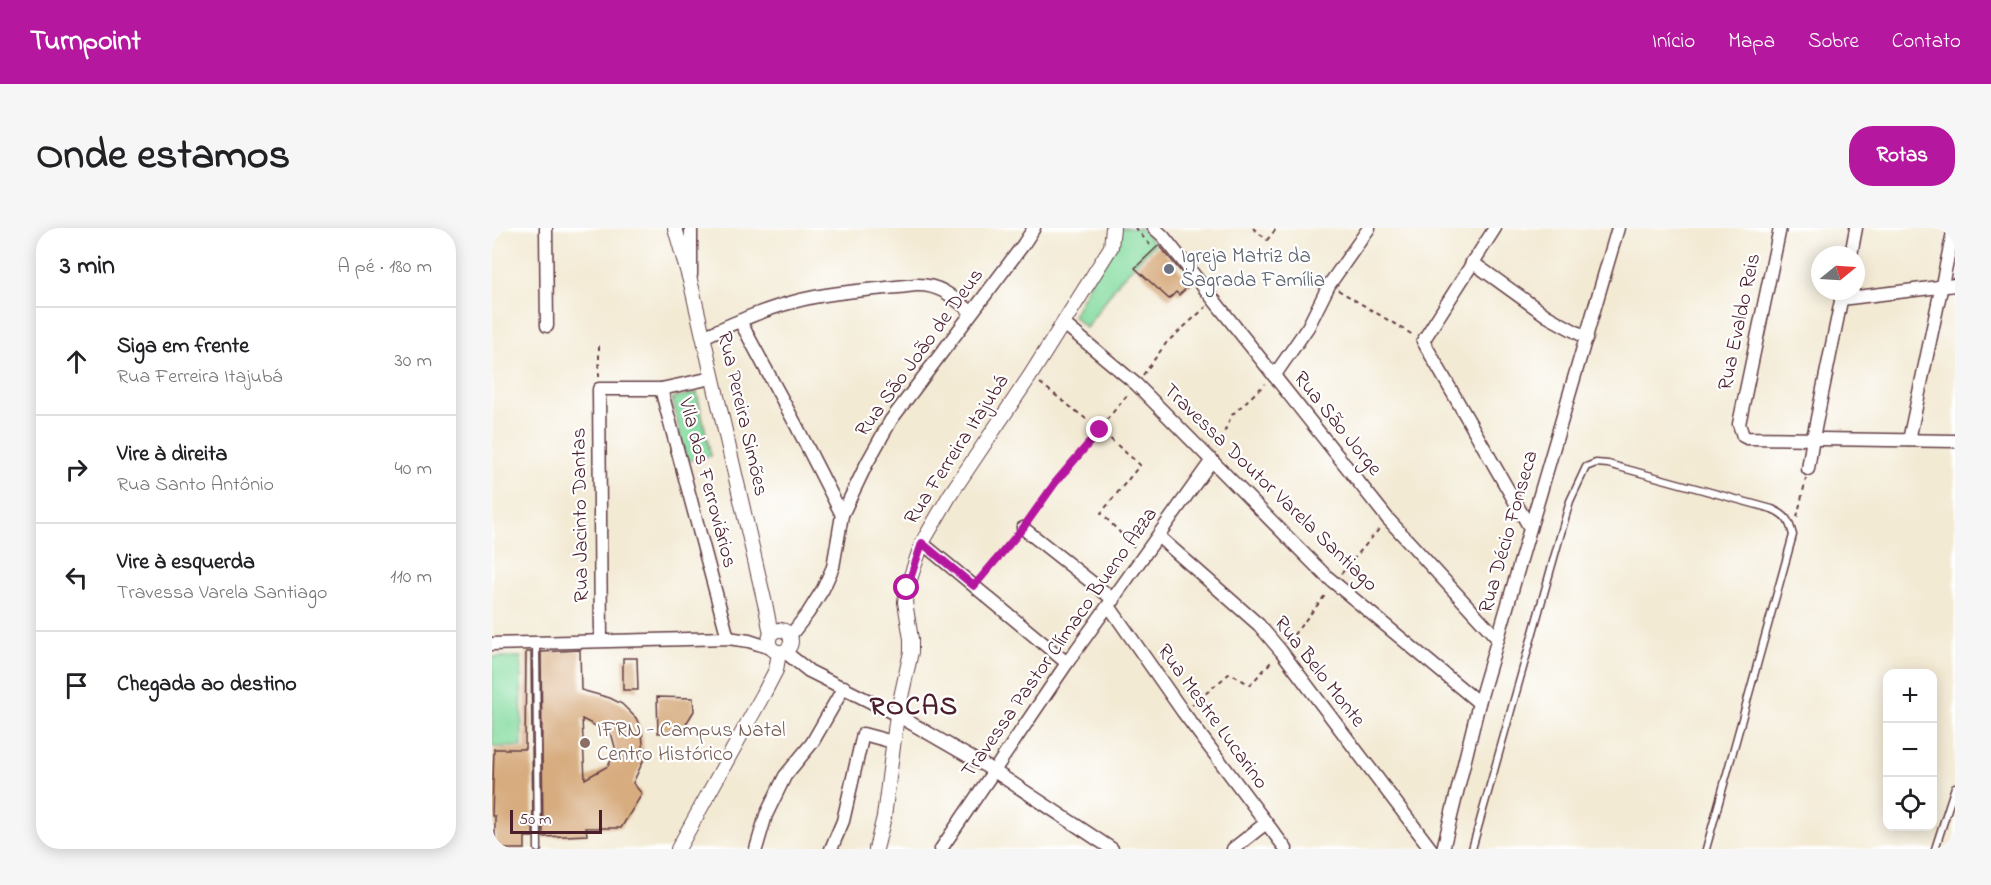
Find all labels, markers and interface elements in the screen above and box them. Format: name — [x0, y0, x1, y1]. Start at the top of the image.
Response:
text: Turnpoint — [30, 22, 141, 63]
text: Início — [1652, 27, 1695, 57]
text: Mapa — [1728, 27, 1775, 57]
text: Sobre — [1808, 27, 1859, 57]
text: Contato — [1892, 27, 1961, 57]
text: Onde estamos — [36, 126, 290, 187]
button: Rotas — [1849, 126, 1955, 186]
place label: Igreja Matriz da Sagrada Família — [1181, 242, 1325, 298]
north arrow — [1811, 246, 1865, 300]
text: 3 min — [60, 248, 115, 286]
street label: Rua Evaldo Reis — [1711, 251, 1769, 393]
text: A pé · 180 m — [338, 253, 432, 282]
street label: Rua São João de Deus — [848, 262, 992, 444]
marker: Igreja Matriz da Sagrada Família — [1162, 262, 1176, 276]
street label: Rua Pereira Simões — [709, 329, 775, 499]
text: Siga em frente — [117, 331, 249, 363]
icon: ahead — [60, 345, 93, 378]
text: 30 m — [395, 347, 432, 376]
text: Rua Ferreira Itajubá — [117, 363, 282, 392]
street label: Rua São Jorge — [1284, 365, 1389, 484]
street label: Rua Ferreira Itajubá — [897, 369, 1017, 531]
street label: Travessa Doutor Varela Santiago — [1154, 377, 1384, 601]
street label: Vila dos Ferroviários — [670, 394, 744, 571]
route end — [1086, 416, 1112, 442]
street label: Rua Jacinto Dantas — [564, 427, 598, 603]
text: Vire à direita — [117, 439, 227, 471]
street label: Rua Décio Fonseca — [1471, 447, 1547, 617]
icon: right — [60, 453, 93, 486]
text: 40 m — [395, 455, 432, 484]
text: Rua Santo Antônio — [117, 471, 274, 500]
street label: Travessa Pastor Clímaco Bueno Azza — [955, 501, 1165, 785]
text: Vire à esquerda — [117, 547, 255, 579]
icon: left — [60, 561, 93, 594]
text: 110 m — [390, 563, 432, 592]
route start — [893, 574, 919, 600]
text: Travessa Varela Santiago — [117, 579, 327, 608]
street label: Rua Belo Monte — [1266, 610, 1372, 734]
street label: Rua Mestre Lucarino — [1149, 638, 1275, 796]
icon: arrive — [60, 669, 93, 702]
text: Chegada ao destino — [117, 669, 297, 701]
map controls — [1883, 669, 1937, 831]
button: + — [1883, 669, 1937, 723]
district label: ROCAS — [869, 688, 959, 727]
place label: IFRN - Campus Natal Centro Histórico — [597, 716, 786, 770]
button: − — [1883, 723, 1937, 777]
marker: IFRN - Campus Natal Centro Histórico — [578, 736, 592, 750]
button: locate — [1883, 777, 1937, 831]
scale bar — [510, 807, 602, 834]
text: 50 m — [519, 808, 551, 832]

